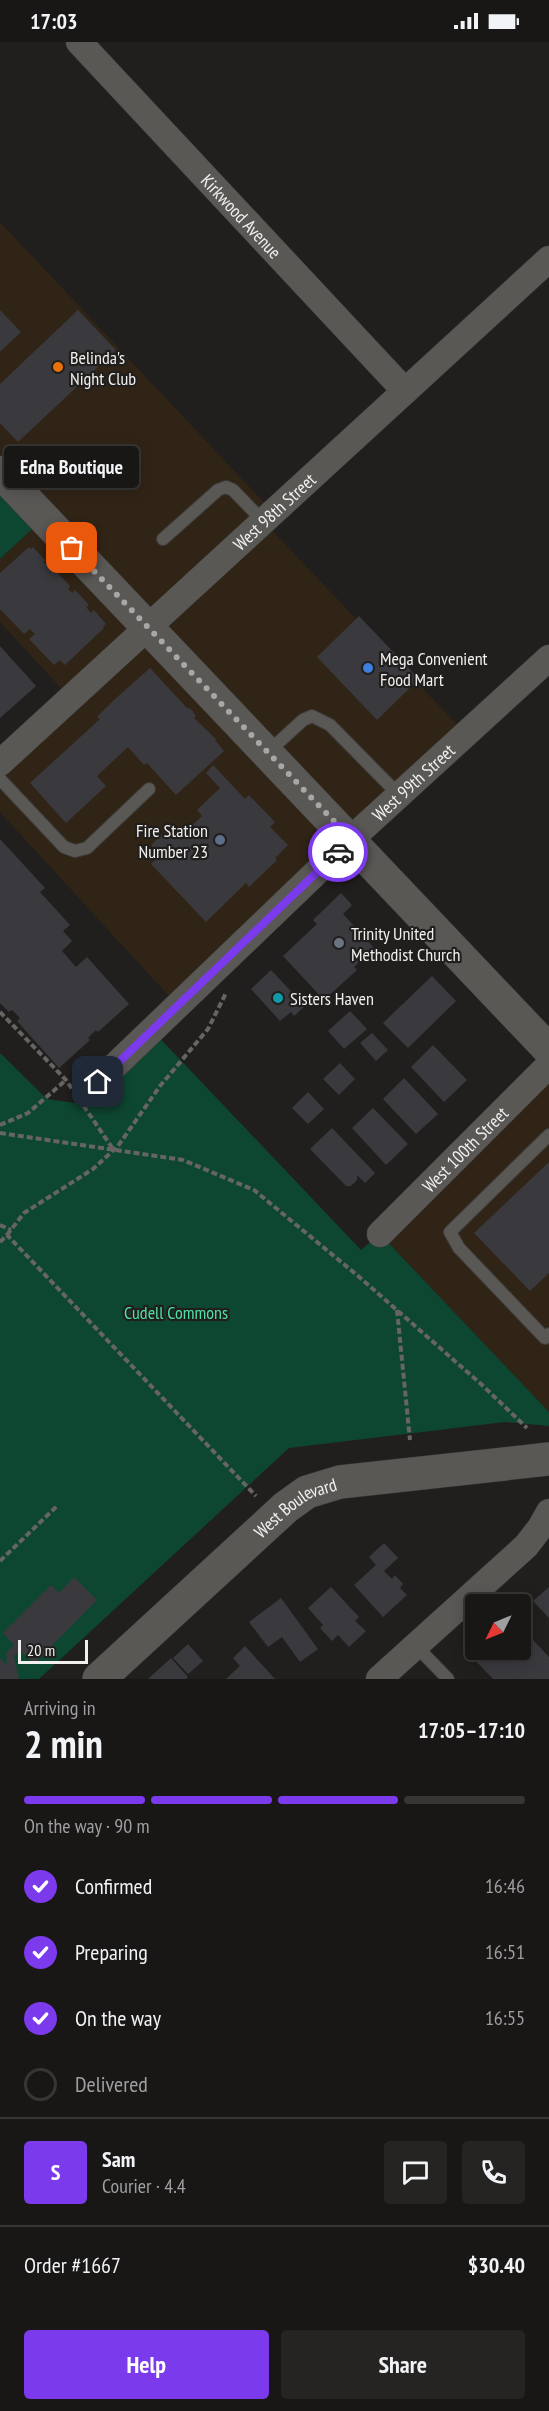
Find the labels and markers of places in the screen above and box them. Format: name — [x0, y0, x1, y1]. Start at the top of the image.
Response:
place label: Belinda's Night Club — [70, 346, 136, 390]
marker: Belinda's Night Club — [51, 360, 65, 374]
callout: Edna Boutique — [4, 446, 140, 488]
pin — [46, 522, 97, 573]
place label: Mega Convenient Food Mart — [380, 647, 488, 691]
marker: Mega Convenient Food Mart — [361, 661, 375, 675]
place label: Fire Station Number 23 — [136, 819, 208, 863]
marker: Fire Station Number 23 — [213, 833, 227, 847]
place label: Trinity United Methodist Church — [351, 922, 460, 966]
marker: Trinity United Methodist Church — [332, 936, 346, 950]
place label: Sisters Haven — [290, 987, 374, 1010]
marker: Sisters Haven — [271, 991, 285, 1005]
pin — [72, 1056, 123, 1107]

